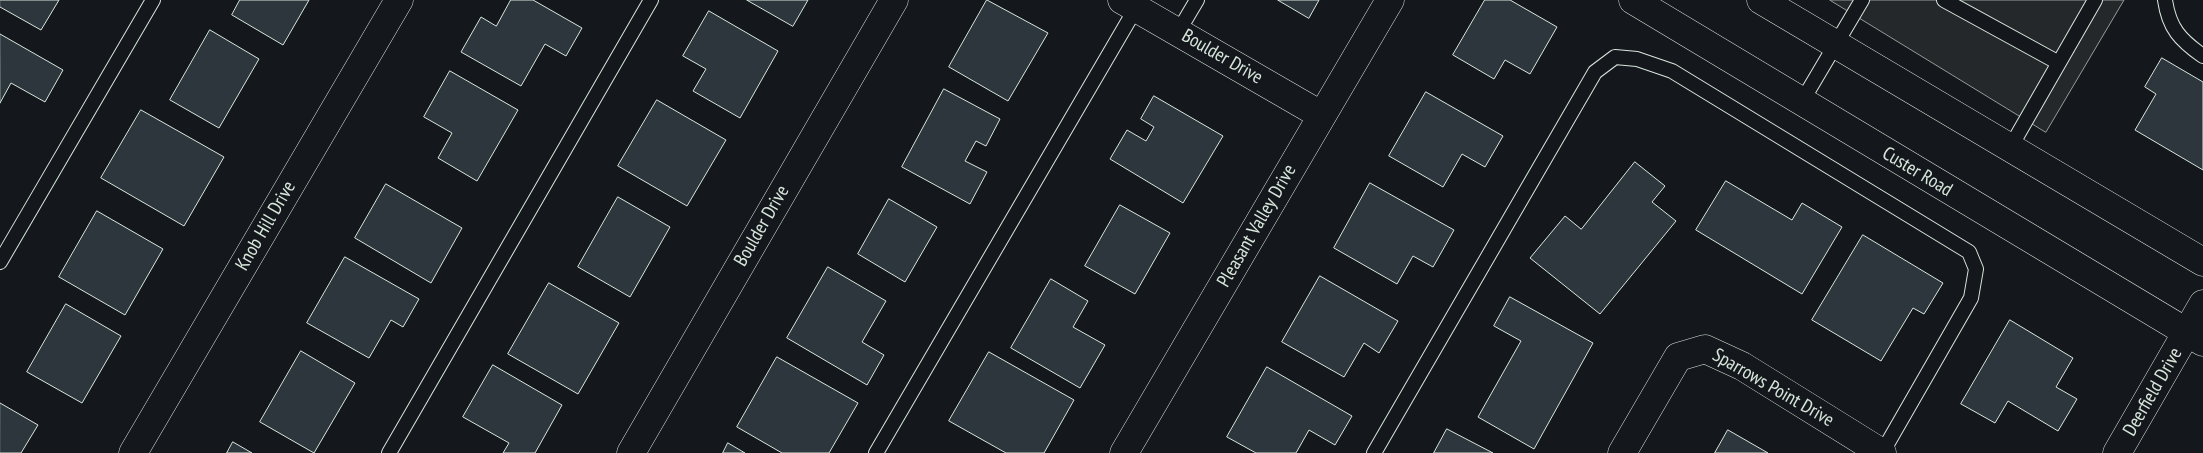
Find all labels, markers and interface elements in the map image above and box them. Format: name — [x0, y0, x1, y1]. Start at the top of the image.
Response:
street label: Boulder Drive — [1177, 25, 1267, 89]
street label: Custer Road — [1878, 142, 1956, 202]
street label: Pleasant Valley Drive — [1213, 161, 1301, 291]
street label: Knob Hill Drive — [231, 177, 301, 275]
street label: Boulder Drive — [730, 181, 794, 271]
street label: Sparrows Point Drive — [1708, 344, 1838, 432]
street label: Deerfield Drive — [2119, 344, 2187, 440]

